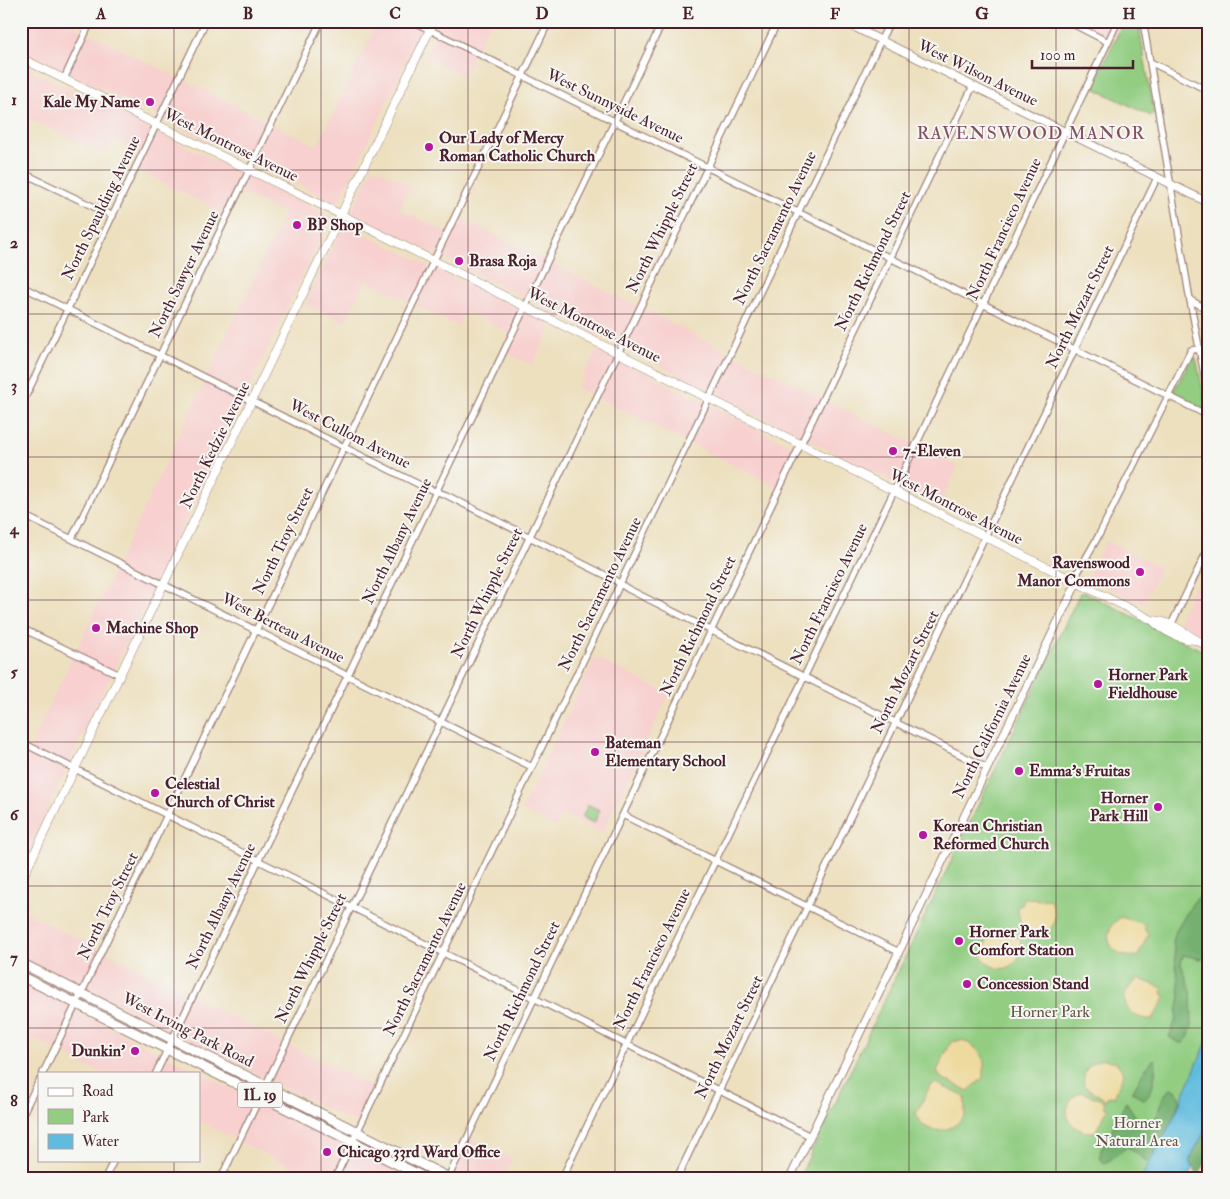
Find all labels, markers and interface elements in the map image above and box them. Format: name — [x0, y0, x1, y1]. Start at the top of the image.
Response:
text: A — [95, 4, 107, 24]
text: B — [243, 4, 253, 24]
text: C — [389, 4, 401, 24]
text: D — [535, 4, 549, 24]
text: E — [682, 4, 694, 24]
text: F — [830, 4, 840, 24]
text: G — [975, 4, 989, 24]
text: H — [1122, 4, 1136, 24]
street label: West Wilson Avenue — [914, 35, 1042, 111]
scale bar — [1032, 38, 1134, 70]
text: 100 m — [1040, 46, 1076, 65]
street label: West Sunnyside Avenue — [542, 64, 687, 148]
text: 1 — [11, 90, 17, 110]
place label: Kale My Name — [43, 92, 140, 113]
marker: Kale My Name — [144, 96, 156, 108]
street label: West Montrose Avenue — [160, 103, 302, 186]
district label: RAVENSWOOD MANOR — [917, 122, 1145, 145]
place label: Our Lady of Mercy Roman Catholic Church — [439, 128, 596, 166]
street label: North Spaulding Avenue — [57, 132, 146, 284]
marker: Our Lady of Mercy Roman Catholic Church — [423, 141, 435, 153]
street label: North Sacramento Avenue — [729, 147, 821, 308]
street label: North Francisco Avenue — [962, 154, 1046, 303]
street label: North Whipple Street — [622, 160, 703, 297]
street label: North Richmond Street — [830, 188, 916, 334]
street label: North Sawyer Avenue — [145, 207, 224, 341]
place label: BP Shop — [307, 215, 363, 236]
marker: BP Shop — [291, 219, 303, 231]
text: 2 — [10, 233, 18, 253]
street label: North Mozart Street — [1041, 242, 1119, 372]
place label: Brasa Roja — [469, 251, 537, 271]
marker: Brasa Roja — [453, 255, 465, 267]
street label: West Montrose Avenue — [523, 282, 664, 367]
text: 3 — [11, 376, 17, 396]
street label: North Kedzie Avenue — [176, 378, 254, 512]
street label: West Cullom Avenue — [285, 394, 414, 473]
place label: 7-Eleven — [903, 441, 962, 461]
marker: 7-Eleven — [887, 445, 899, 457]
street label: West Montrose Avenue — [885, 464, 1026, 549]
street label: North Albany Avenue — [358, 474, 436, 607]
street label: North Troy Street — [248, 484, 318, 598]
street label: North Sacramento Avenue — [554, 513, 646, 674]
text: 4 — [9, 519, 20, 539]
street label: North Francisco Avenue — [786, 520, 872, 668]
street label: North Whipple Street — [447, 525, 528, 662]
street label: North Richmond Street — [655, 553, 741, 699]
place label: Ravenswood Manor Commons — [1016, 553, 1131, 591]
marker: Ravenswood Manor Commons — [1134, 566, 1146, 578]
street label: West Berteau Avenue — [217, 588, 348, 668]
street label: North Mozart Street — [866, 607, 944, 737]
place label: Machine Shop — [105, 618, 198, 639]
marker: Machine Shop — [90, 622, 102, 634]
street label: North California Avenue — [948, 650, 1036, 802]
text: 5 — [10, 662, 18, 682]
place label: Horner Park Fieldhouse — [1108, 665, 1188, 703]
marker: Horner Park Fieldhouse — [1092, 678, 1104, 690]
place label: Bateman Elementary School — [605, 733, 727, 772]
marker: Bateman Elementary School — [589, 746, 601, 758]
place label: Emma's Fruitas — [1029, 761, 1130, 781]
marker: Emma's Fruitas — [1013, 765, 1025, 777]
place label: Celestial Church of Christ — [165, 774, 275, 812]
marker: Celestial Church of Christ — [149, 787, 161, 799]
place label: Horner Park Hill — [1090, 788, 1149, 826]
marker: Horner Park Hill — [1152, 801, 1164, 813]
text: 6 — [10, 805, 20, 825]
place label: Korean Christian Reformed Church — [933, 816, 1050, 854]
marker: Korean Christian Reformed Church — [917, 829, 929, 841]
street label: North Albany Avenue — [182, 839, 260, 972]
street label: North Troy Street — [73, 849, 143, 963]
street label: North Sacramento Avenue — [379, 878, 471, 1039]
street label: North Francisco Avenue — [609, 885, 695, 1033]
street label: North Whipple Street — [271, 890, 352, 1027]
street label: North Richmond Street — [479, 918, 565, 1064]
place label: Horner Park Comfort Station — [969, 922, 1075, 960]
marker: Horner Park Comfort Station — [953, 935, 965, 947]
text: 7 — [10, 948, 18, 968]
street label: North Mozart Street — [690, 972, 768, 1102]
place label: Concession Stand — [977, 974, 1089, 994]
marker: Concession Stand — [961, 978, 973, 990]
street label: West Irving Park Road — [118, 988, 257, 1072]
park label: Horner Park — [1010, 1002, 1090, 1022]
place label: Dunkin' — [71, 1041, 126, 1061]
marker: Dunkin' — [129, 1045, 141, 1057]
legend — [38, 1072, 200, 1162]
text: Road — [82, 1082, 114, 1101]
road number: IL 19 — [238, 1082, 282, 1108]
text: 8 — [10, 1091, 18, 1111]
text: Park — [82, 1108, 109, 1127]
park label: Horner Natural Area — [1095, 1113, 1179, 1151]
text: Water — [81, 1132, 119, 1151]
place label: Chicago 33rd Ward Office — [337, 1142, 501, 1163]
marker: Chicago 33rd Ward Office — [321, 1146, 333, 1158]

